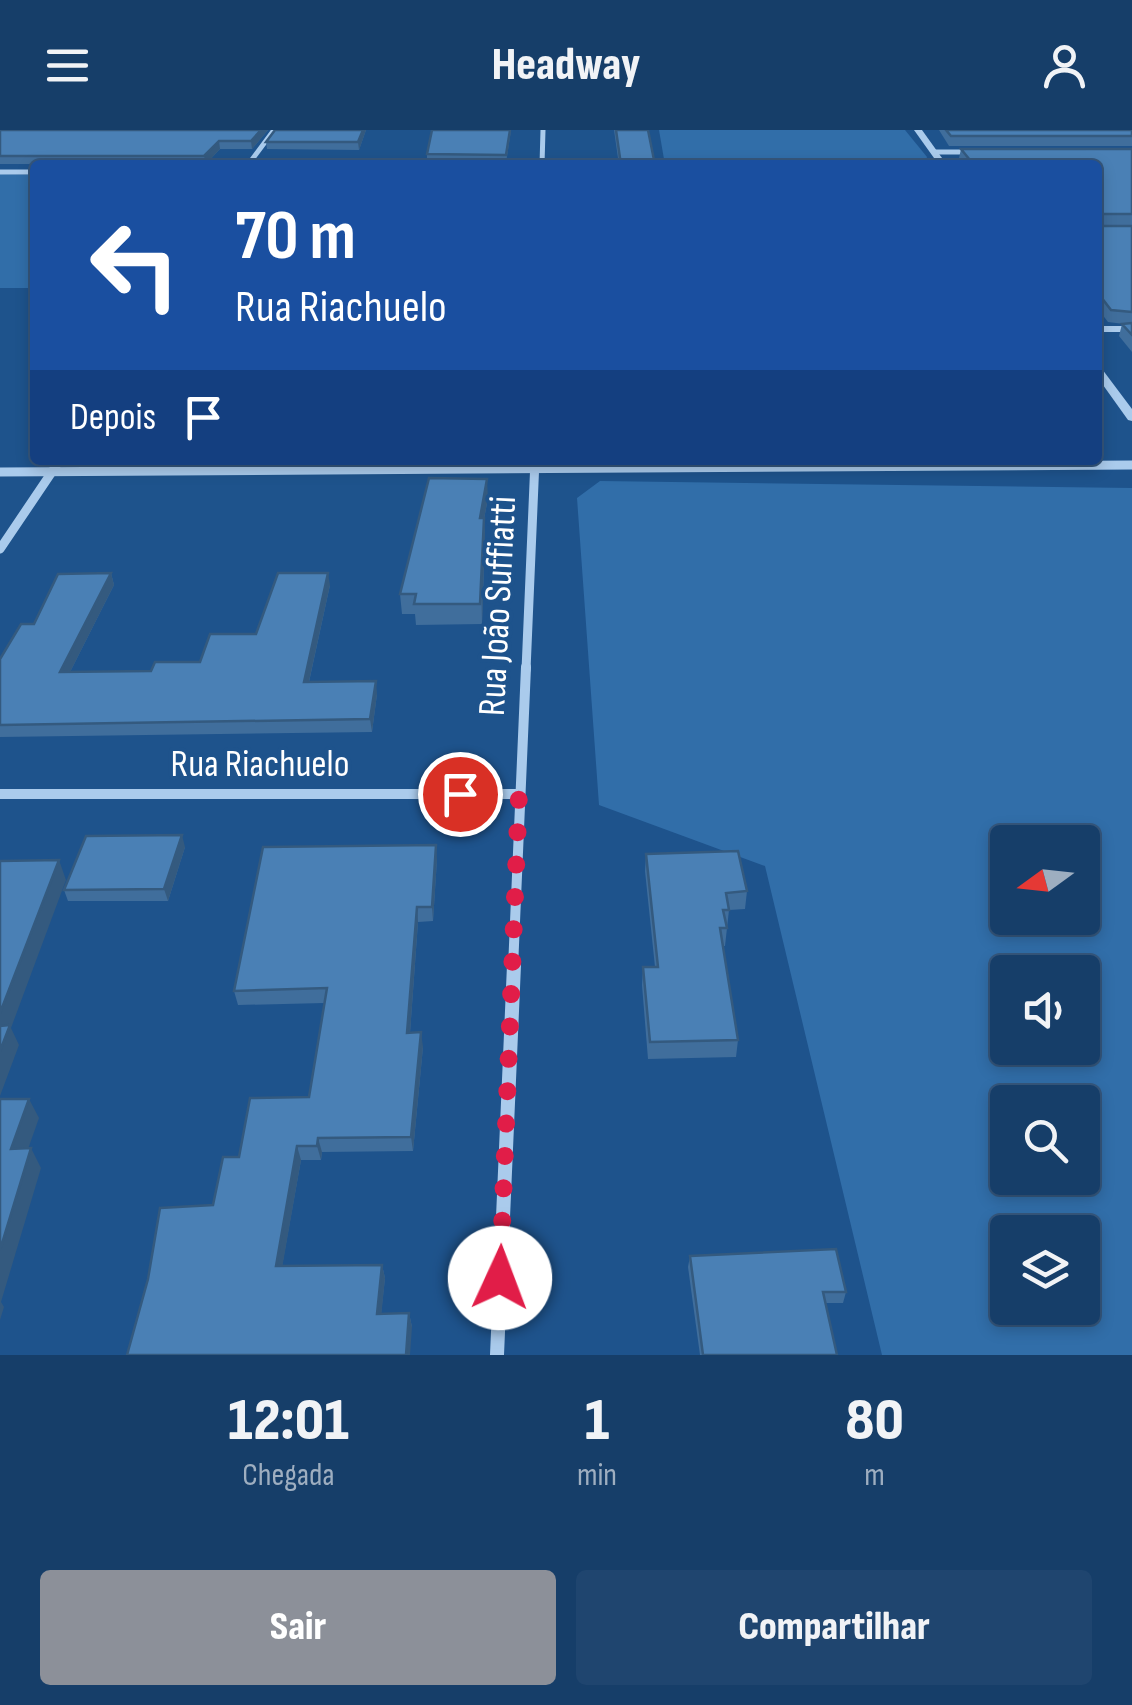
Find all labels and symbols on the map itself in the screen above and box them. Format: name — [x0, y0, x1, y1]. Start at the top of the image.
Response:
street label: Rua João Suffiatti — [470, 495, 526, 717]
street label: Rua Riachuelo — [171, 742, 349, 787]
pin — [418, 752, 503, 837]
north arrow — [990, 825, 1100, 935]
position arrow — [448, 1226, 552, 1330]

